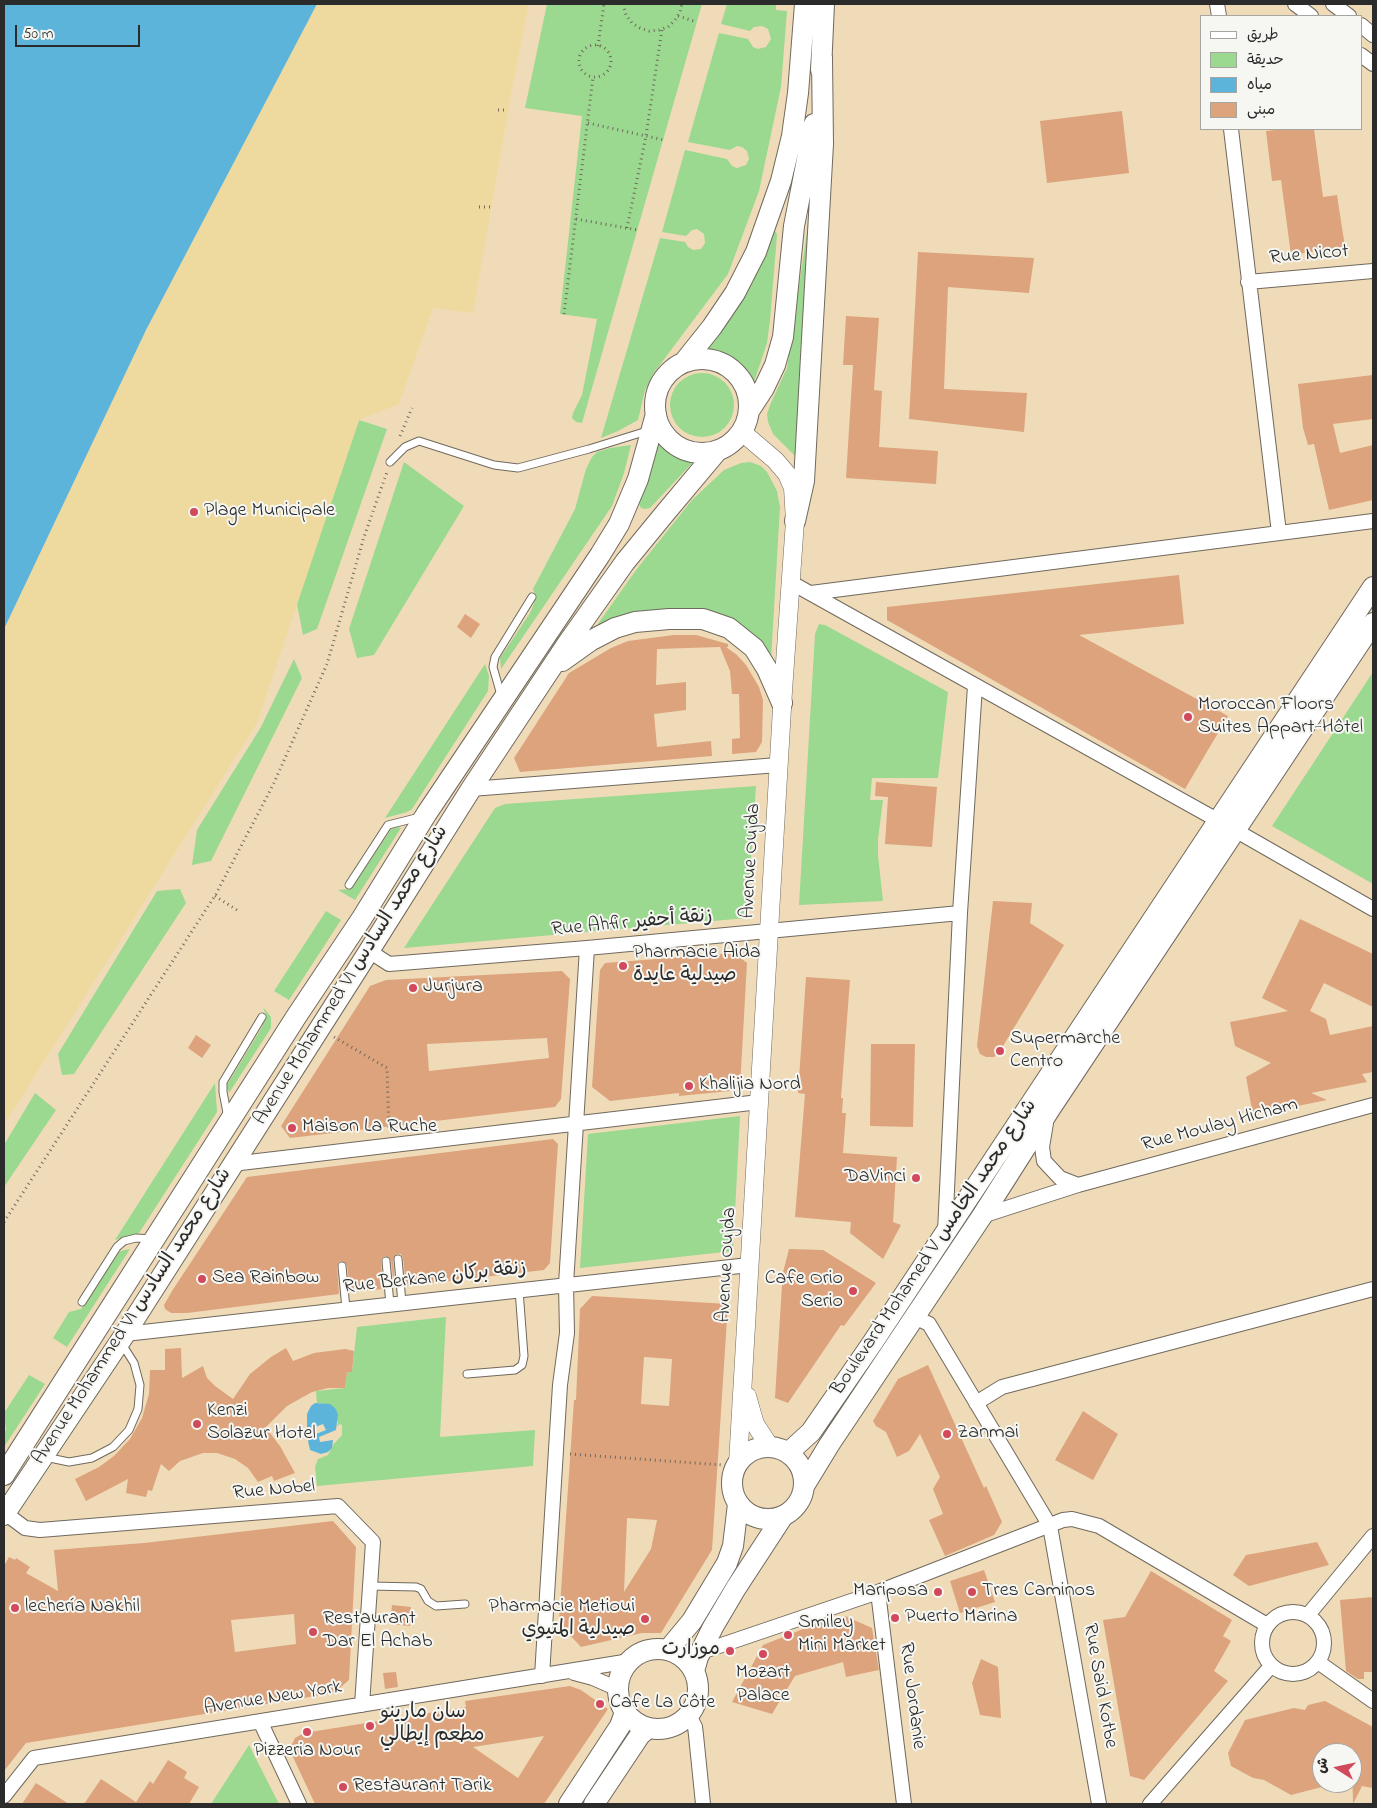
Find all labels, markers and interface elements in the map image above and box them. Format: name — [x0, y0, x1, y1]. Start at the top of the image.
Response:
scale bar — [18, 15, 142, 47]
legend — [1200, 15, 1362, 130]
text: 50 m — [23, 23, 53, 45]
text: طريق — [1247, 24, 1279, 46]
text: حديقة — [1247, 49, 1284, 71]
text: مياه — [1247, 74, 1272, 96]
text: مبنى — [1247, 99, 1275, 121]
street label: Rue Nicot — [1268, 241, 1350, 271]
place label: Plage Municipale — [204, 500, 335, 524]
marker: Plage Municipale — [188, 506, 200, 518]
place label: Moroccan Floors Suites Appart-Hôtel — [1198, 694, 1363, 741]
marker: Moroccan Floors Suites Appart-Hôtel — [1182, 711, 1194, 723]
street label: Avenue Oujda — [737, 803, 767, 919]
street label: Avenue Mohammed VI شارع محمد السادس — [249, 822, 455, 1130]
street label: Rue Ahfir زنقة أحفير — [550, 905, 714, 943]
place label: Pharmacie Aida صيدلية عايدة — [633, 942, 761, 989]
marker: Pharmacie Aida صيدلية عايدة — [617, 960, 629, 972]
place label: Jurjura — [423, 976, 483, 1000]
marker: Jurjura — [407, 982, 419, 994]
place label: Supermarche Centro — [1010, 1028, 1120, 1075]
marker: Supermarche Centro — [994, 1045, 1006, 1057]
place label: Khalijia Nord — [699, 1074, 801, 1098]
marker: Khalijia Nord — [683, 1080, 695, 1092]
street label: Rue Moulay Hicham — [1139, 1094, 1301, 1158]
street label: Boulevard Mohamed V شارع محمد الخامس — [827, 1095, 1043, 1401]
place label: Maison La Ruche — [302, 1116, 437, 1140]
marker: Maison La Ruche — [286, 1122, 298, 1134]
street label: Avenue Mohammed VI شارع محمد السادس — [28, 1164, 238, 1470]
place label: DaVinci — [844, 1166, 906, 1190]
marker: DaVinci — [910, 1172, 922, 1184]
street label: Avenue Oujda — [713, 1207, 743, 1323]
street label: Rue Berkane زنقة بركان — [342, 1257, 528, 1301]
place label: Sea Rainbow — [212, 1267, 319, 1291]
place label: Cafe Orio Serio — [765, 1268, 843, 1315]
marker: Sea Rainbow — [196, 1273, 208, 1285]
marker: Cafe Orio Serio — [847, 1285, 859, 1297]
place label: Kenzi Solazur Hotel — [207, 1400, 316, 1447]
marker: Kenzi Solazur Hotel — [191, 1418, 203, 1430]
place label: Zanmai — [957, 1422, 1019, 1446]
marker: Zanmai — [941, 1428, 953, 1440]
street label: Rue Nobel — [232, 1475, 316, 1507]
place label: Mariposa — [853, 1580, 928, 1604]
place label: Tres Caminos — [982, 1580, 1095, 1604]
marker: Mariposa — [932, 1586, 944, 1598]
marker: Tres Caminos — [966, 1586, 978, 1598]
place label: lechería Nakhil — [25, 1596, 140, 1620]
place label: Pharmacie Metioui صيدلية المتيوي — [489, 1596, 635, 1643]
marker: lechería Nakhil — [9, 1602, 21, 1614]
place label: Puerto Marina — [905, 1606, 1017, 1630]
place label: Restaurant Dar El Achab — [323, 1608, 432, 1655]
place label: Smiley Mini Market — [798, 1612, 886, 1659]
marker: Puerto Marina — [889, 1612, 901, 1624]
marker: Pharmacie Metioui صيدلية المتيوي — [639, 1613, 651, 1625]
street label: Rue Said Kotbe — [1076, 1622, 1122, 1750]
marker: Restaurant Dar El Achab — [307, 1626, 319, 1638]
marker: Smiley Mini Market — [782, 1629, 794, 1641]
place label: موزارت — [662, 1639, 720, 1663]
street label: Rue Jordanie — [893, 1641, 929, 1751]
marker: موزارت — [724, 1645, 736, 1657]
marker: Mozart Palace — [757, 1648, 769, 1660]
place label: Mozart Palace — [736, 1662, 790, 1709]
street label: Avenue New York — [202, 1676, 344, 1722]
place label: Cafe La Côte — [610, 1692, 715, 1716]
marker: Cafe La Côte — [594, 1698, 606, 1710]
place label: سان مارينو مطعم إيطالي — [380, 1702, 484, 1749]
marker: سان مارينو مطعم إيطالي — [364, 1720, 376, 1732]
marker: Pizzeria Nour — [301, 1726, 313, 1738]
place label: Pizzeria Nour — [254, 1740, 360, 1764]
north arrow — [1312, 1743, 1362, 1793]
text: ش — [1311, 1756, 1334, 1775]
place label: Restaurant Tarik — [353, 1775, 491, 1799]
marker: Restaurant Tarik — [337, 1781, 349, 1793]

